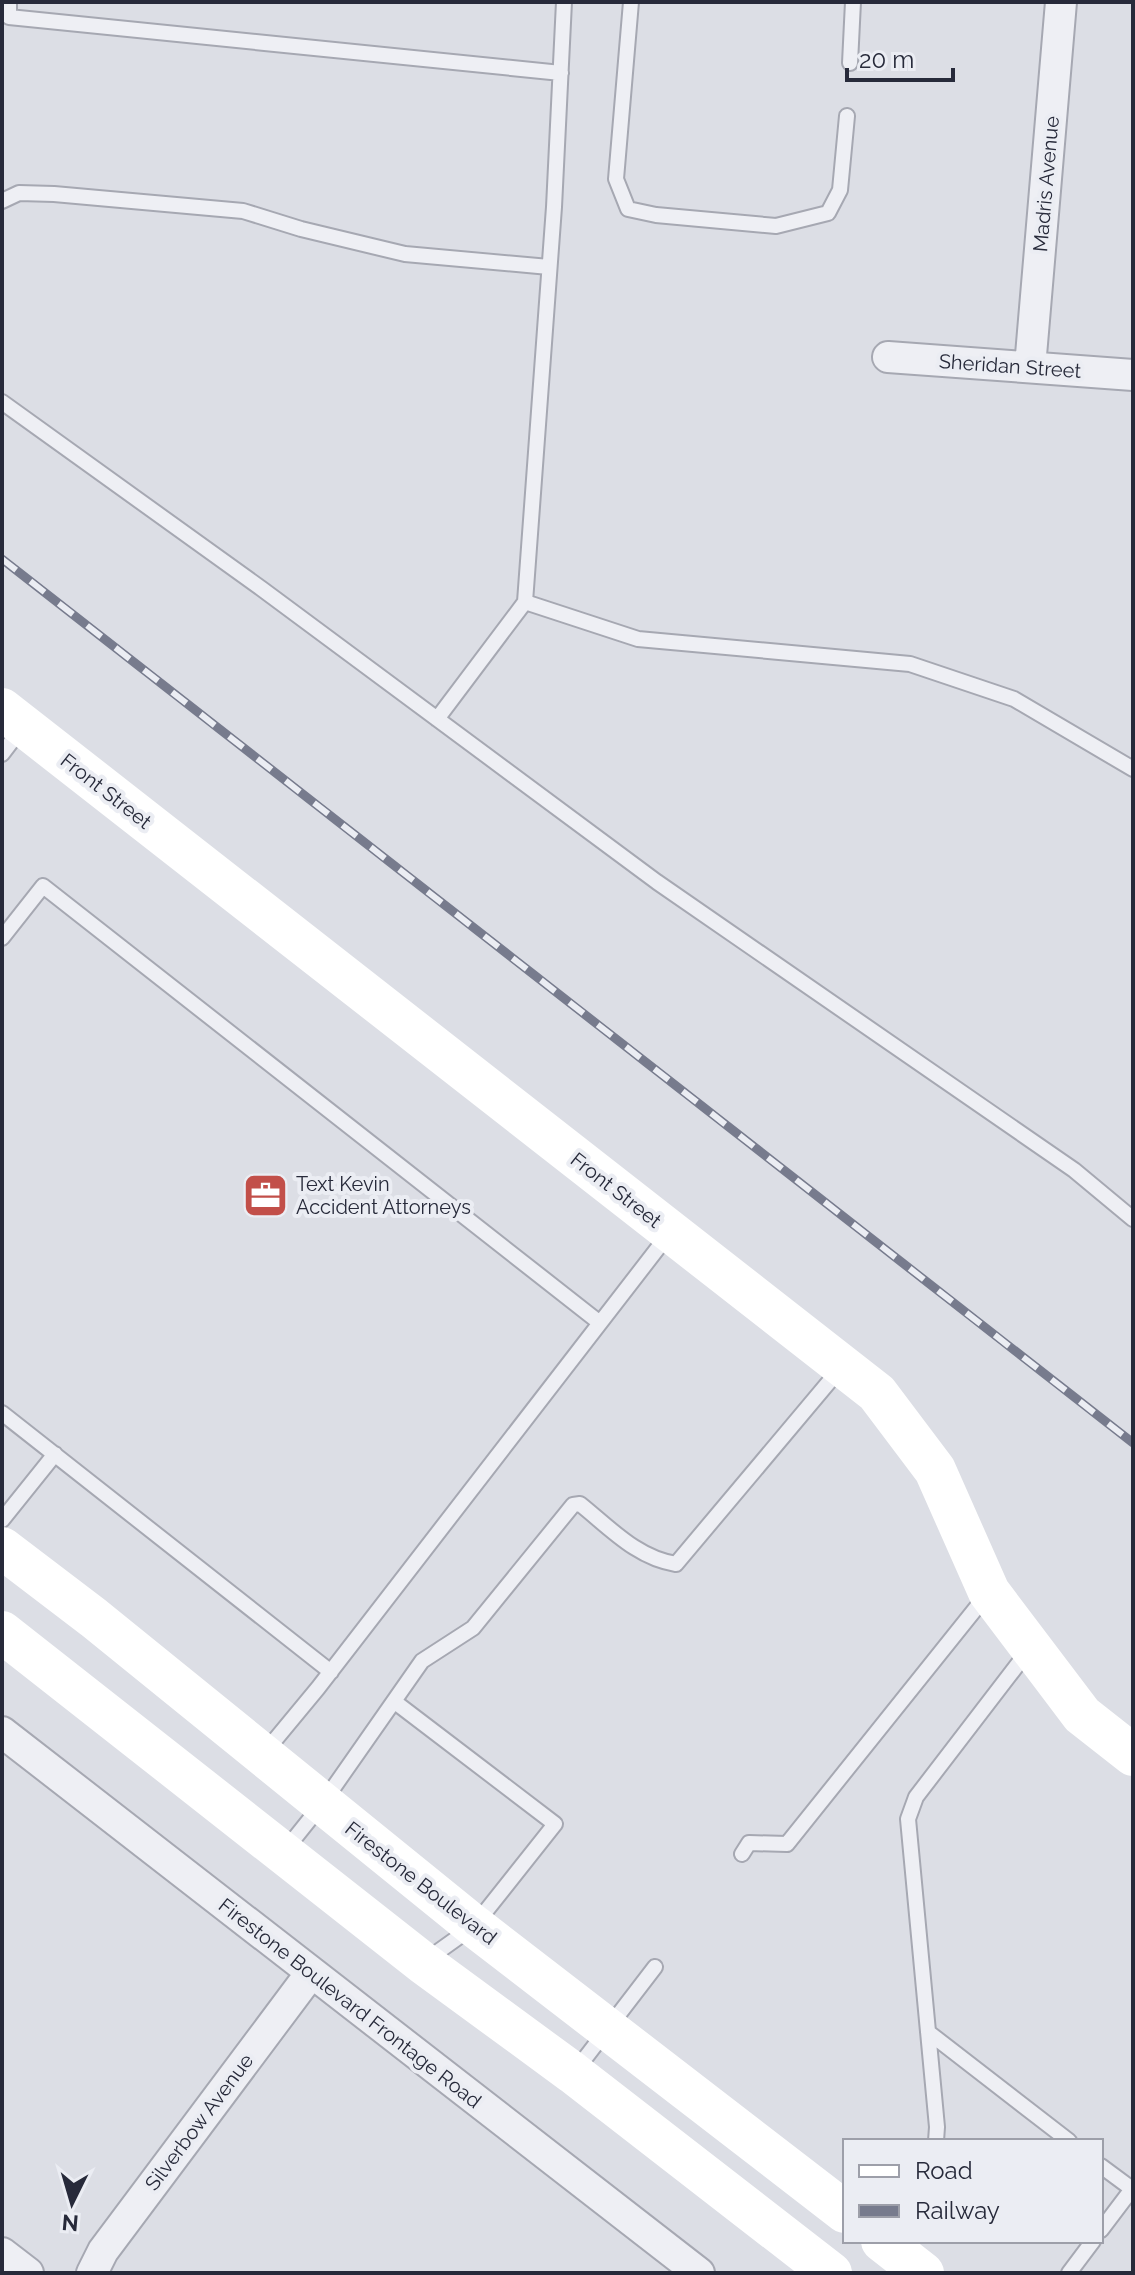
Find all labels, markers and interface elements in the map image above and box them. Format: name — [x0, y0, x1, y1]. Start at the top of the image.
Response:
scale bar — [847, 32, 953, 82]
text: 20 m — [859, 45, 914, 74]
street label: Madris Avenue — [1028, 115, 1064, 253]
street label: Sheridan Street — [938, 349, 1082, 383]
street label: Front Street — [56, 748, 156, 834]
street label: Front Street — [566, 1147, 666, 1233]
office icon: Text Kevin Accident Attorneys — [241, 1172, 289, 1220]
place label: Text Kevin Accident Attorneys — [296, 1172, 471, 1219]
street label: Firestone Boulevard — [340, 1816, 502, 1950]
street label: Firestone Boulevard Frontage Road — [214, 1893, 486, 2113]
street label: Silverbow Avenue — [140, 2049, 258, 2195]
legend — [843, 2139, 1103, 2243]
text: Road — [915, 2156, 973, 2185]
north arrow — [32, 2163, 112, 2243]
text: Railway — [915, 2196, 1000, 2225]
text: N — [61, 2209, 80, 2237]

